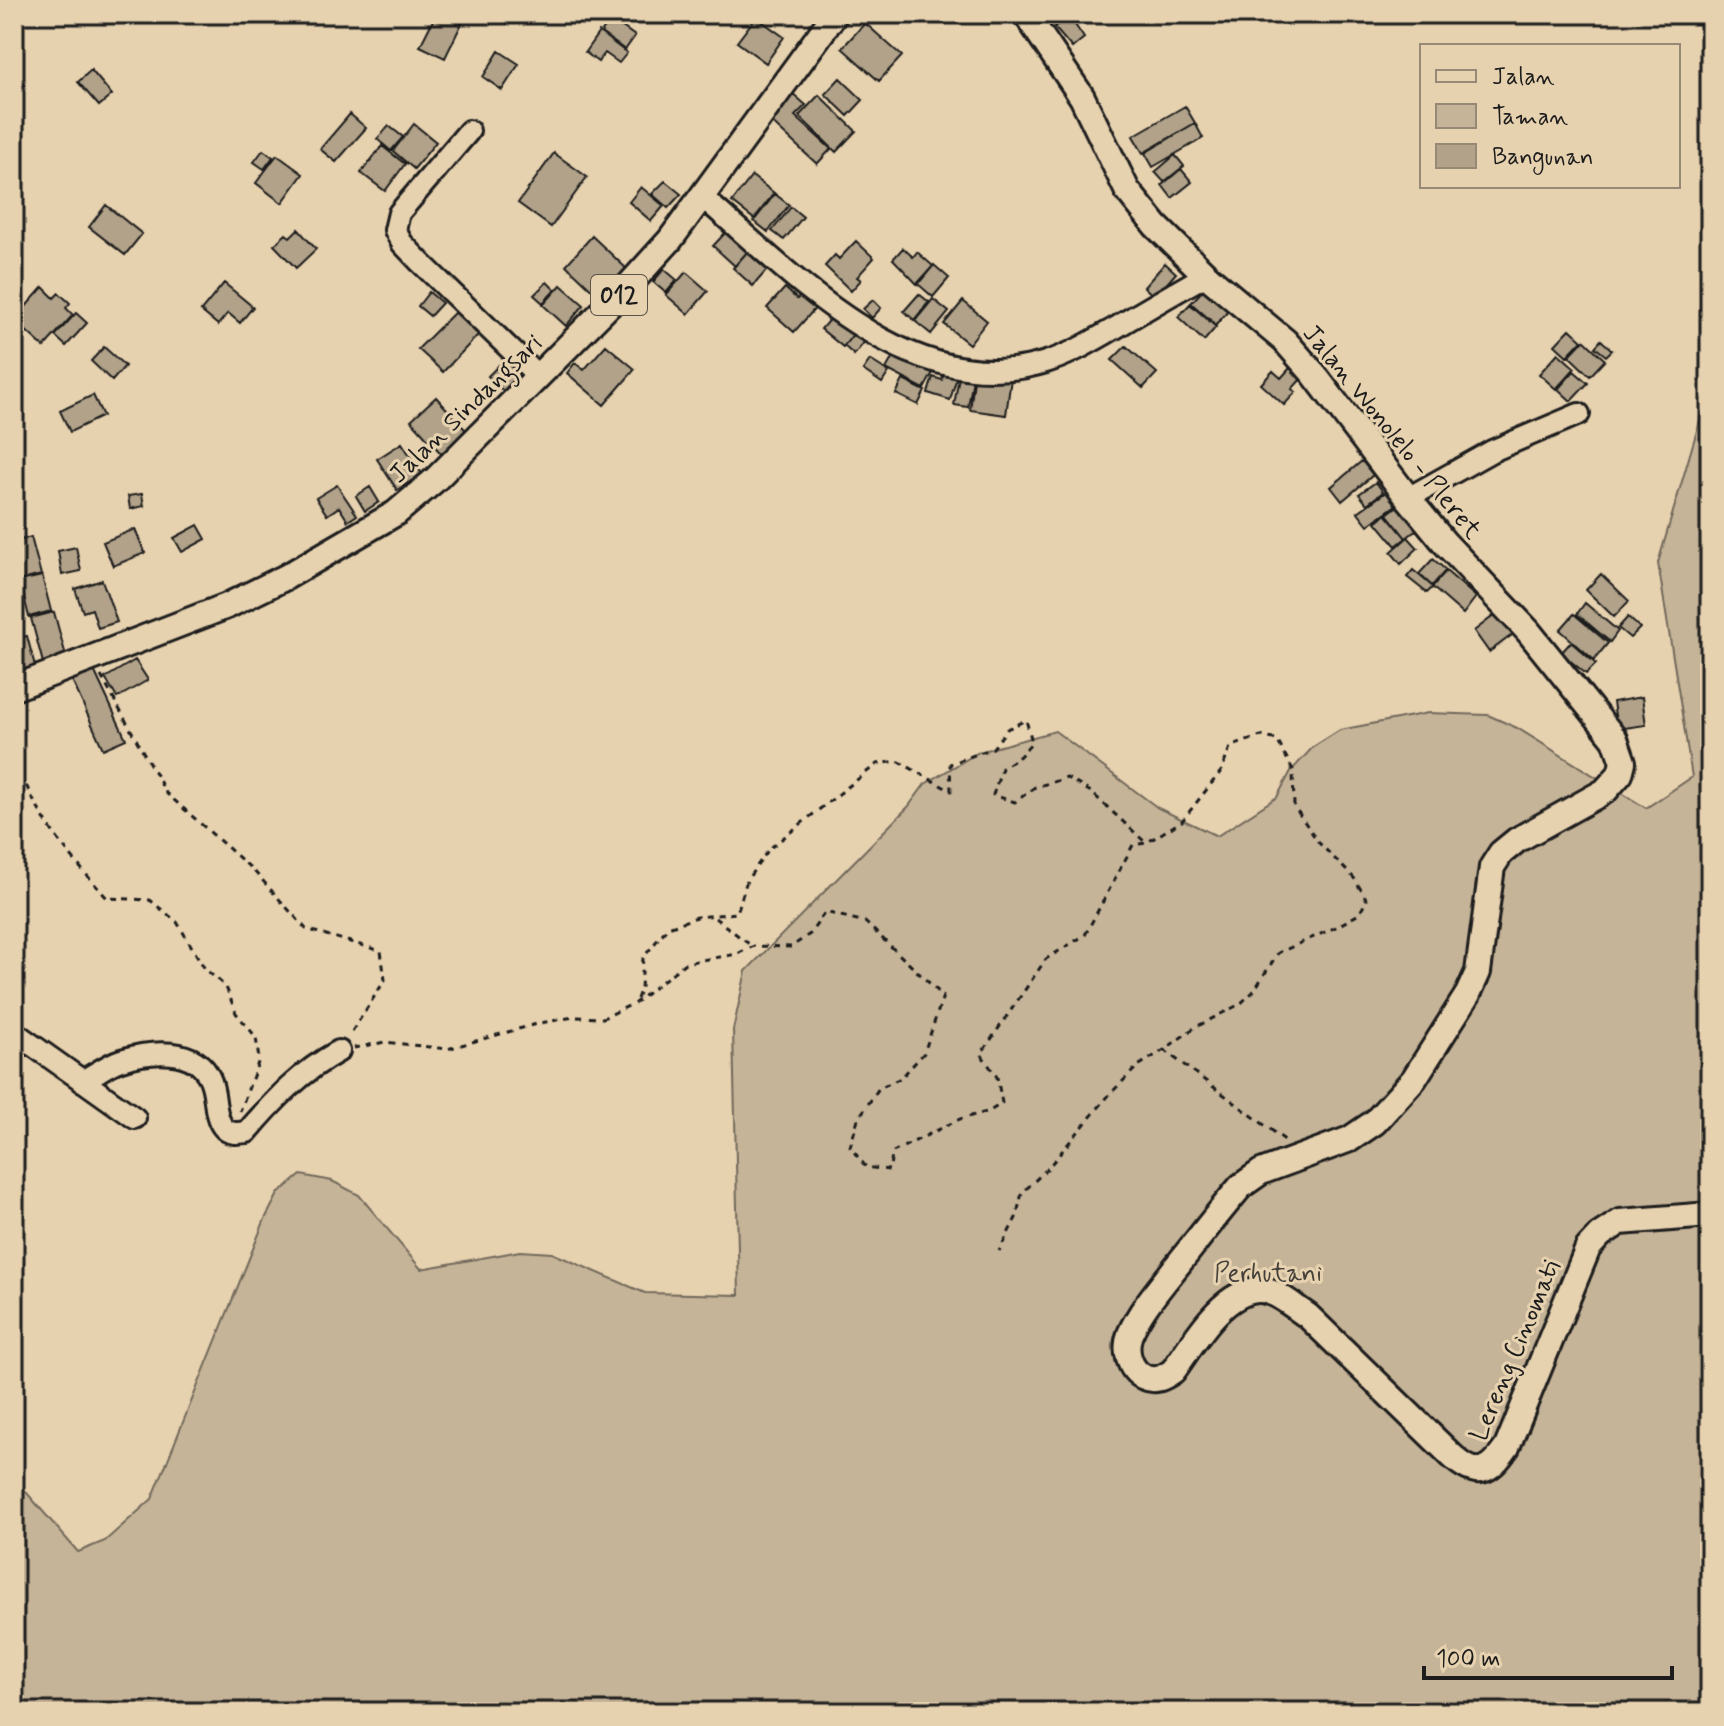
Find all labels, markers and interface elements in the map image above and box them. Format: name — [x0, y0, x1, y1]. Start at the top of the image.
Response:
legend — [1420, 44, 1680, 188]
text: Jalan — [1492, 62, 1555, 93]
text: Taman — [1492, 102, 1568, 133]
text: Bangunan — [1492, 142, 1593, 175]
road number: 012 — [591, 275, 647, 315]
street label: Jalan Wonolelo - Pleret — [1294, 318, 1489, 547]
street label: Jalan Sindangsari — [382, 327, 553, 494]
street label: Lereng Cinomati — [1462, 1255, 1569, 1446]
park label: Perhutani — [1214, 1257, 1322, 1291]
scale bar — [1424, 1630, 1672, 1680]
text: 100 m — [1436, 1644, 1500, 1675]

